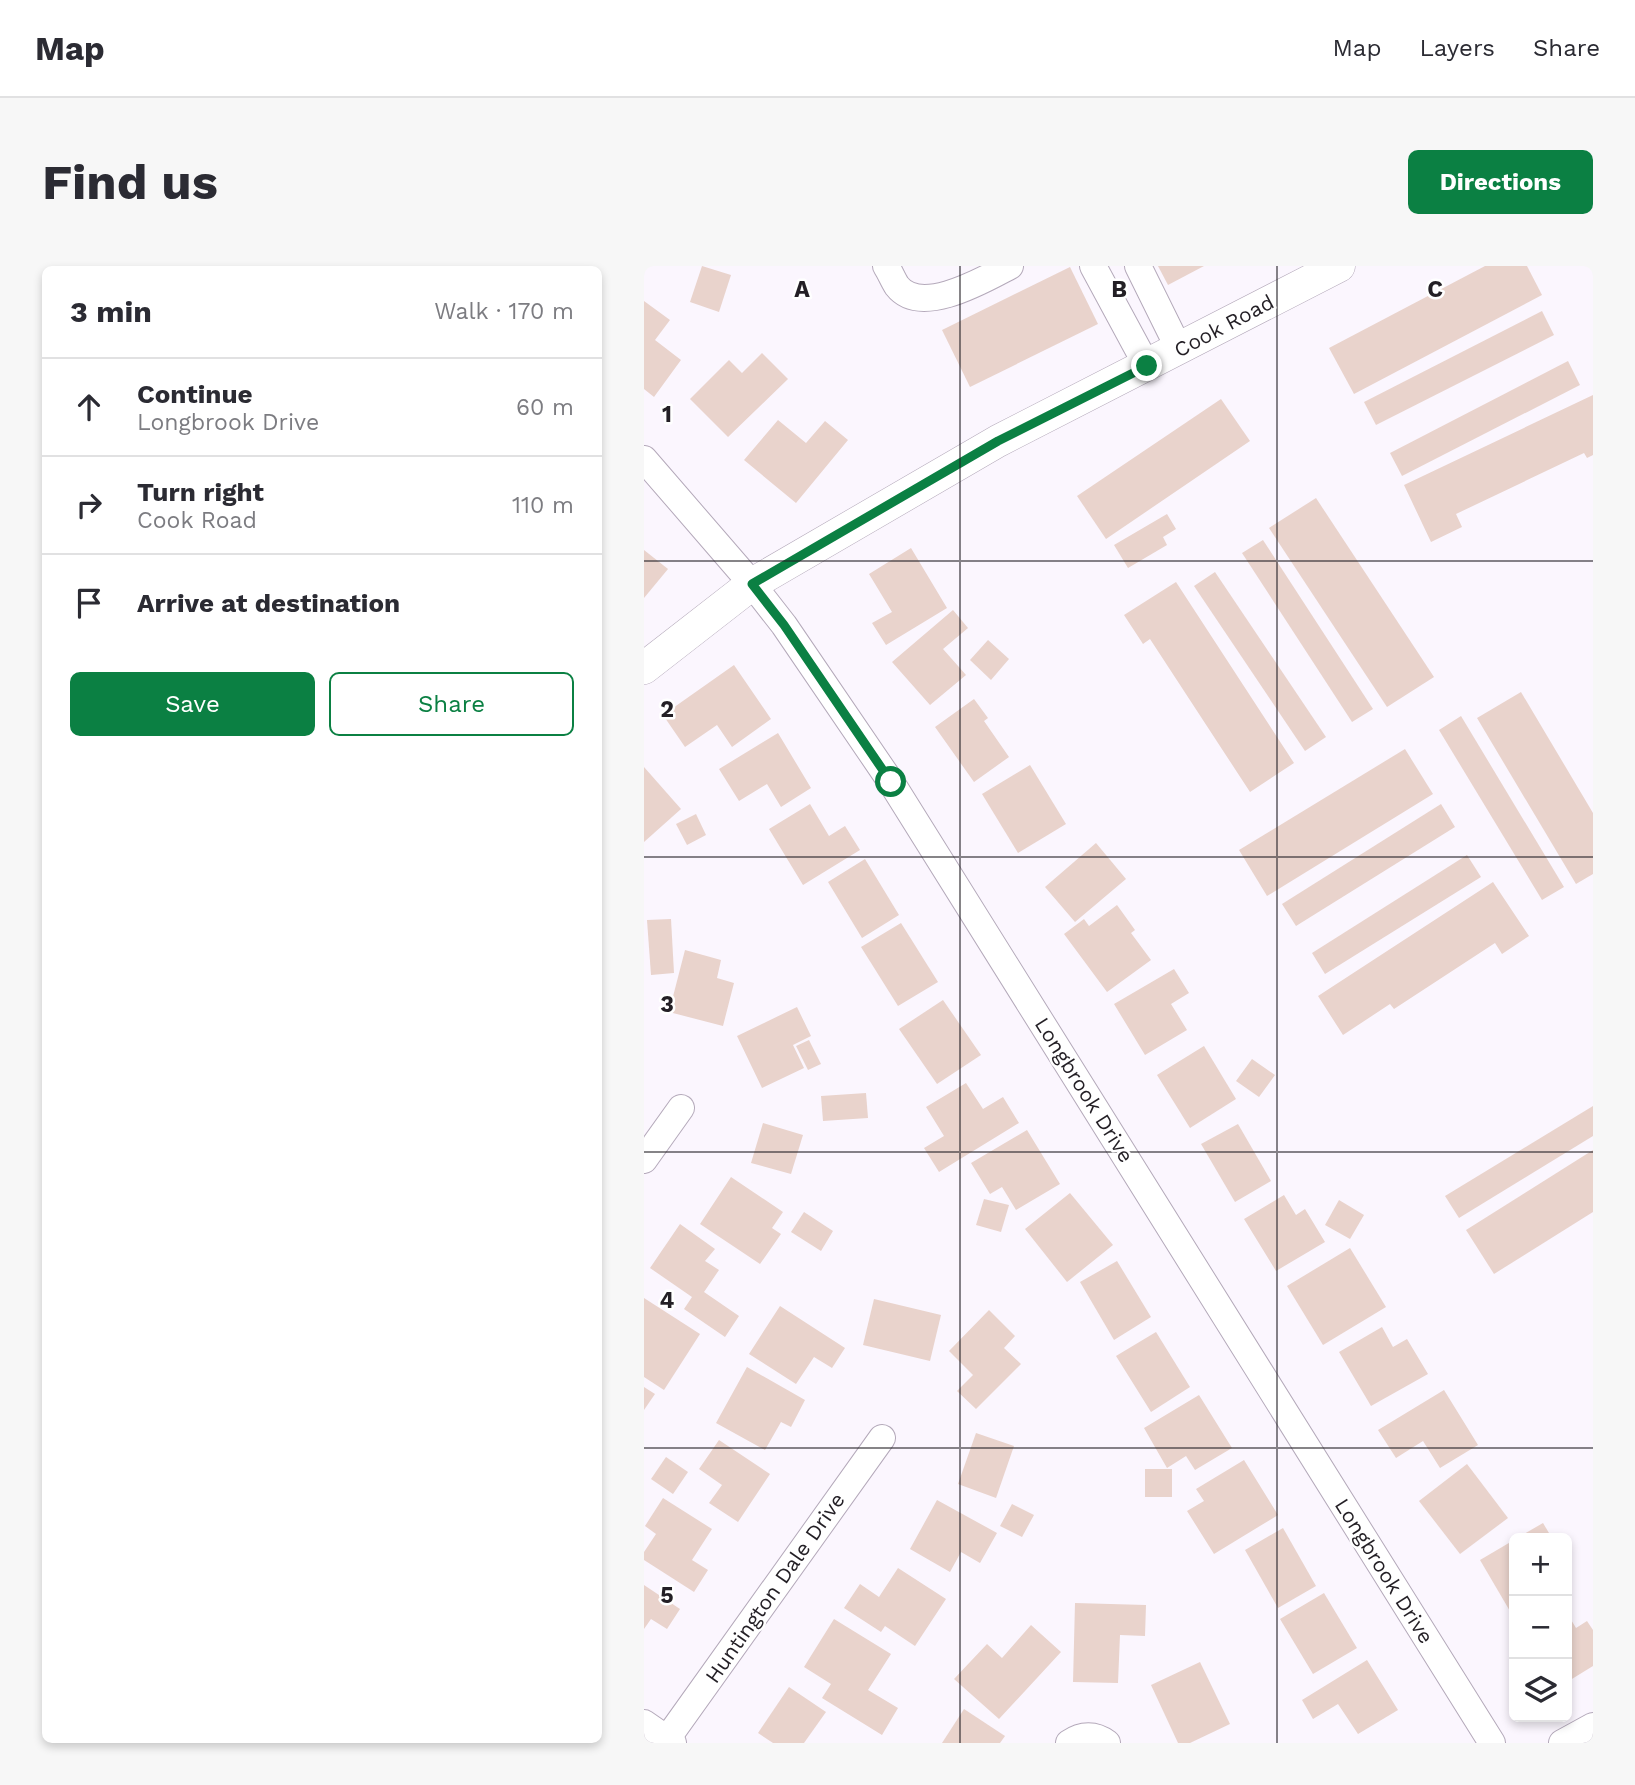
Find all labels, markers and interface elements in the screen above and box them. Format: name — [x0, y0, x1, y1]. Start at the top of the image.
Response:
text: Map — [35, 29, 105, 68]
text: Map — [1333, 34, 1381, 62]
text: Layers — [1419, 34, 1495, 62]
text: Share — [1533, 34, 1600, 62]
button: Directions — [1408, 150, 1593, 214]
text: Find us — [42, 153, 218, 211]
text: A — [794, 276, 810, 303]
text: B — [1111, 276, 1127, 303]
text: C — [1427, 276, 1443, 303]
street label: Cook Road — [1170, 289, 1278, 362]
text: 3 min — [70, 294, 152, 329]
text: Walk · 170 m — [434, 298, 574, 325]
route end — [1131, 350, 1162, 381]
text: Continue — [137, 379, 253, 409]
icon: ahead — [70, 388, 108, 426]
text: 60 m — [516, 394, 574, 421]
text: 1 — [662, 401, 672, 428]
text: Longbrook Drive — [137, 409, 319, 436]
text: Turn right — [137, 477, 264, 507]
icon: right — [70, 486, 108, 524]
text: 110 m — [512, 492, 574, 519]
text: Cook Road — [137, 507, 257, 534]
icon: arrive — [70, 584, 108, 622]
text: Arrive at destination — [137, 588, 400, 618]
button: Save — [70, 672, 315, 736]
button: Share — [329, 672, 574, 736]
text: 2 — [660, 696, 674, 723]
route start — [875, 766, 906, 797]
text: 3 — [660, 991, 674, 1018]
street label: Longbrook Drive — [1030, 1013, 1139, 1167]
text: 4 — [660, 1287, 675, 1314]
street label: Huntington Dale Drive — [699, 1488, 850, 1688]
street label: Longbrook Drive — [1330, 1494, 1439, 1648]
map controls — [1509, 1533, 1572, 1722]
button: + — [1509, 1533, 1572, 1596]
text: 5 — [660, 1582, 674, 1609]
button: − — [1509, 1596, 1572, 1659]
button: layers — [1509, 1659, 1572, 1722]

